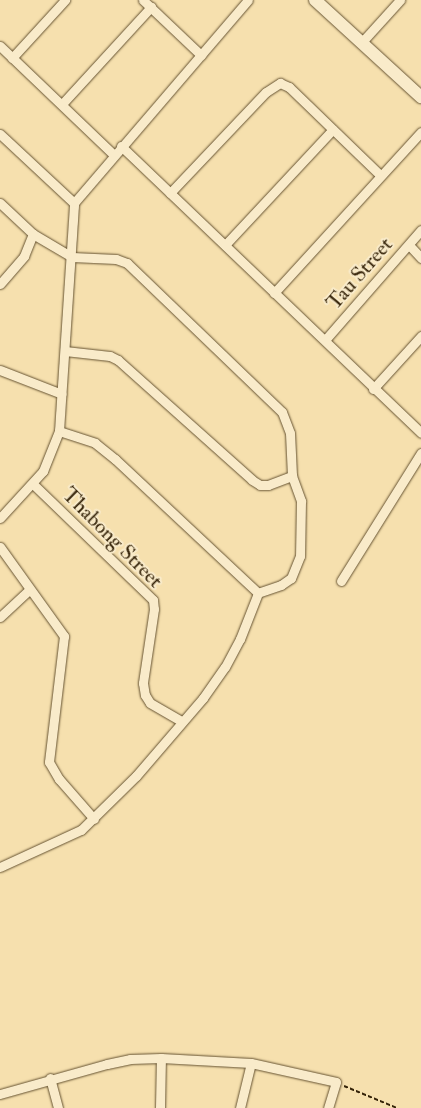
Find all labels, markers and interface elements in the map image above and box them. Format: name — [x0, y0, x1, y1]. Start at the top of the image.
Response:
street label: Tau Street — [322, 233, 398, 315]
street label: Thabong Street — [56, 482, 168, 594]

